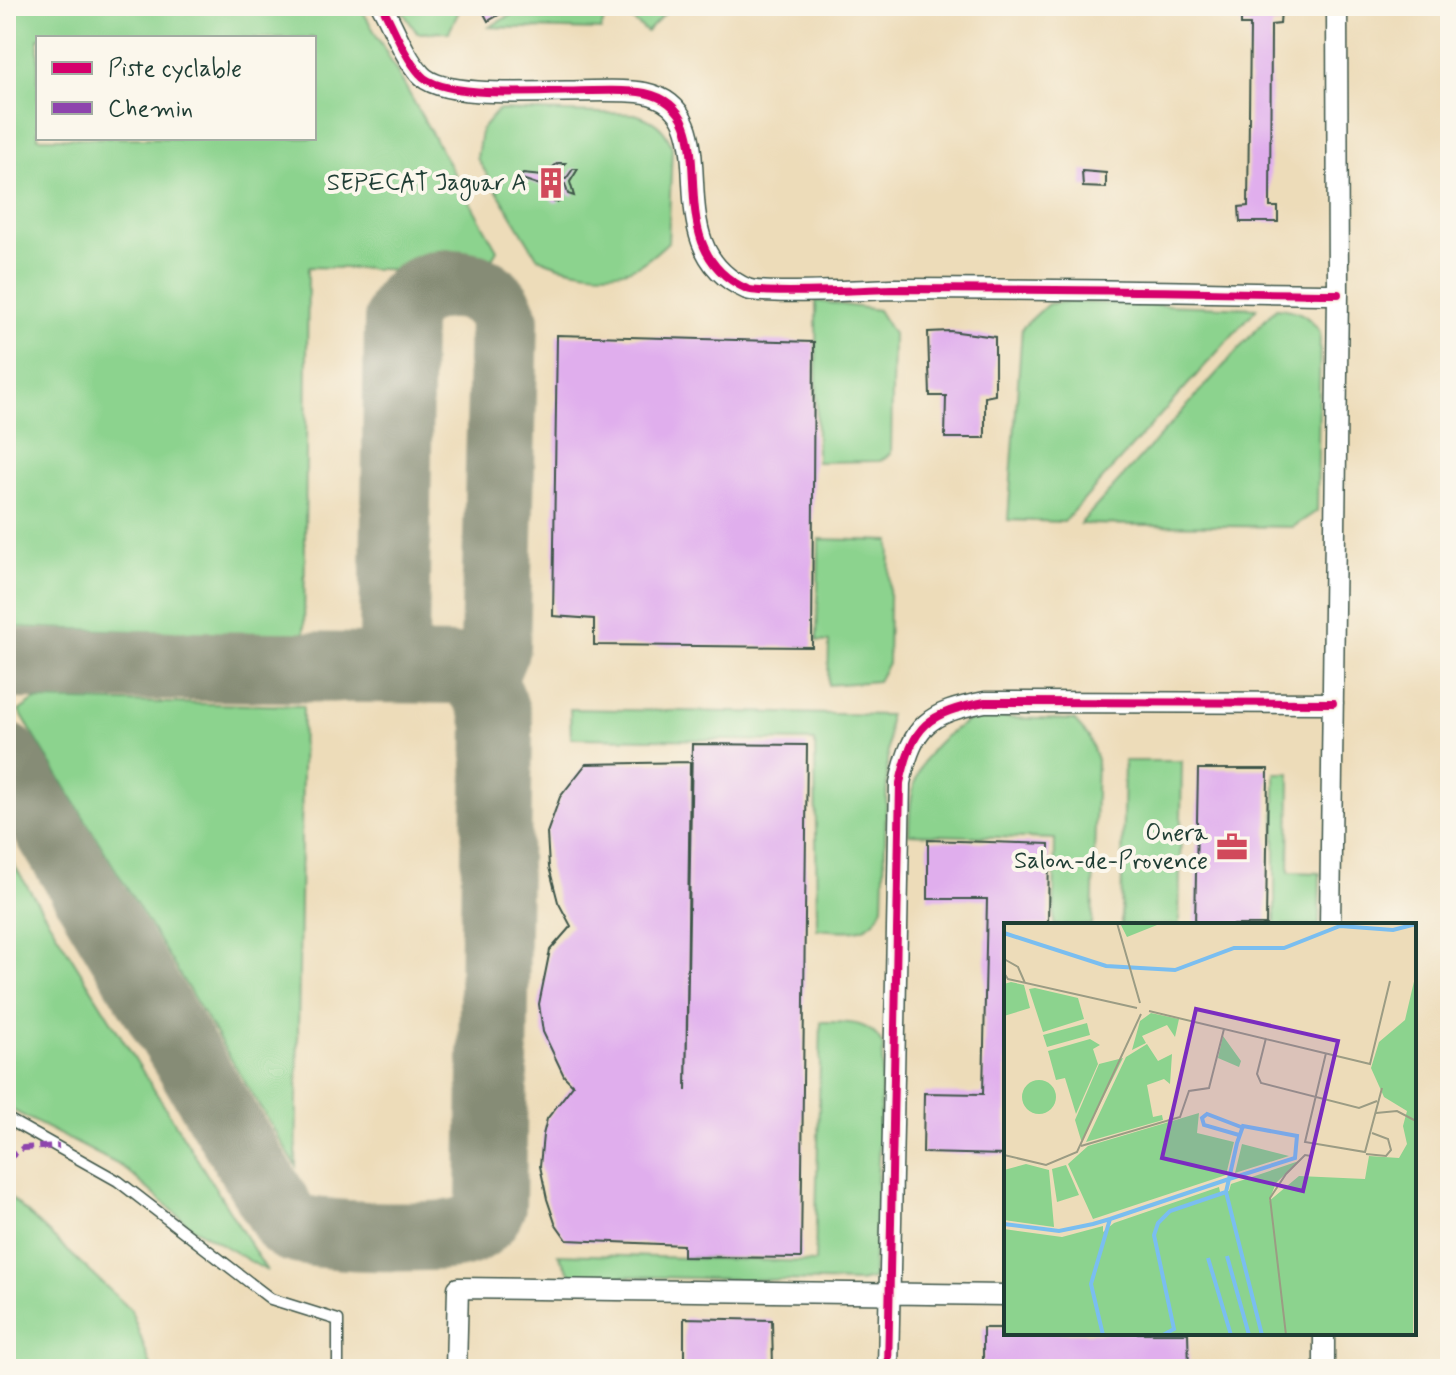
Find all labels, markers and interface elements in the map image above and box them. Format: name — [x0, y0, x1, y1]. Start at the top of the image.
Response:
legend — [36, 36, 316, 140]
text: Piste cyclable — [108, 54, 242, 85]
text: Chemin — [108, 94, 193, 125]
building icon: SEPECAT Jaguar A — [534, 166, 568, 200]
place label: SEPECAT Jaguar A — [327, 168, 527, 201]
place label: Onera Salon-de-Provence — [1014, 818, 1209, 877]
office icon: Onera Salon-de-Provence — [1215, 830, 1249, 864]
inset map — [1004, 923, 1416, 1335]

